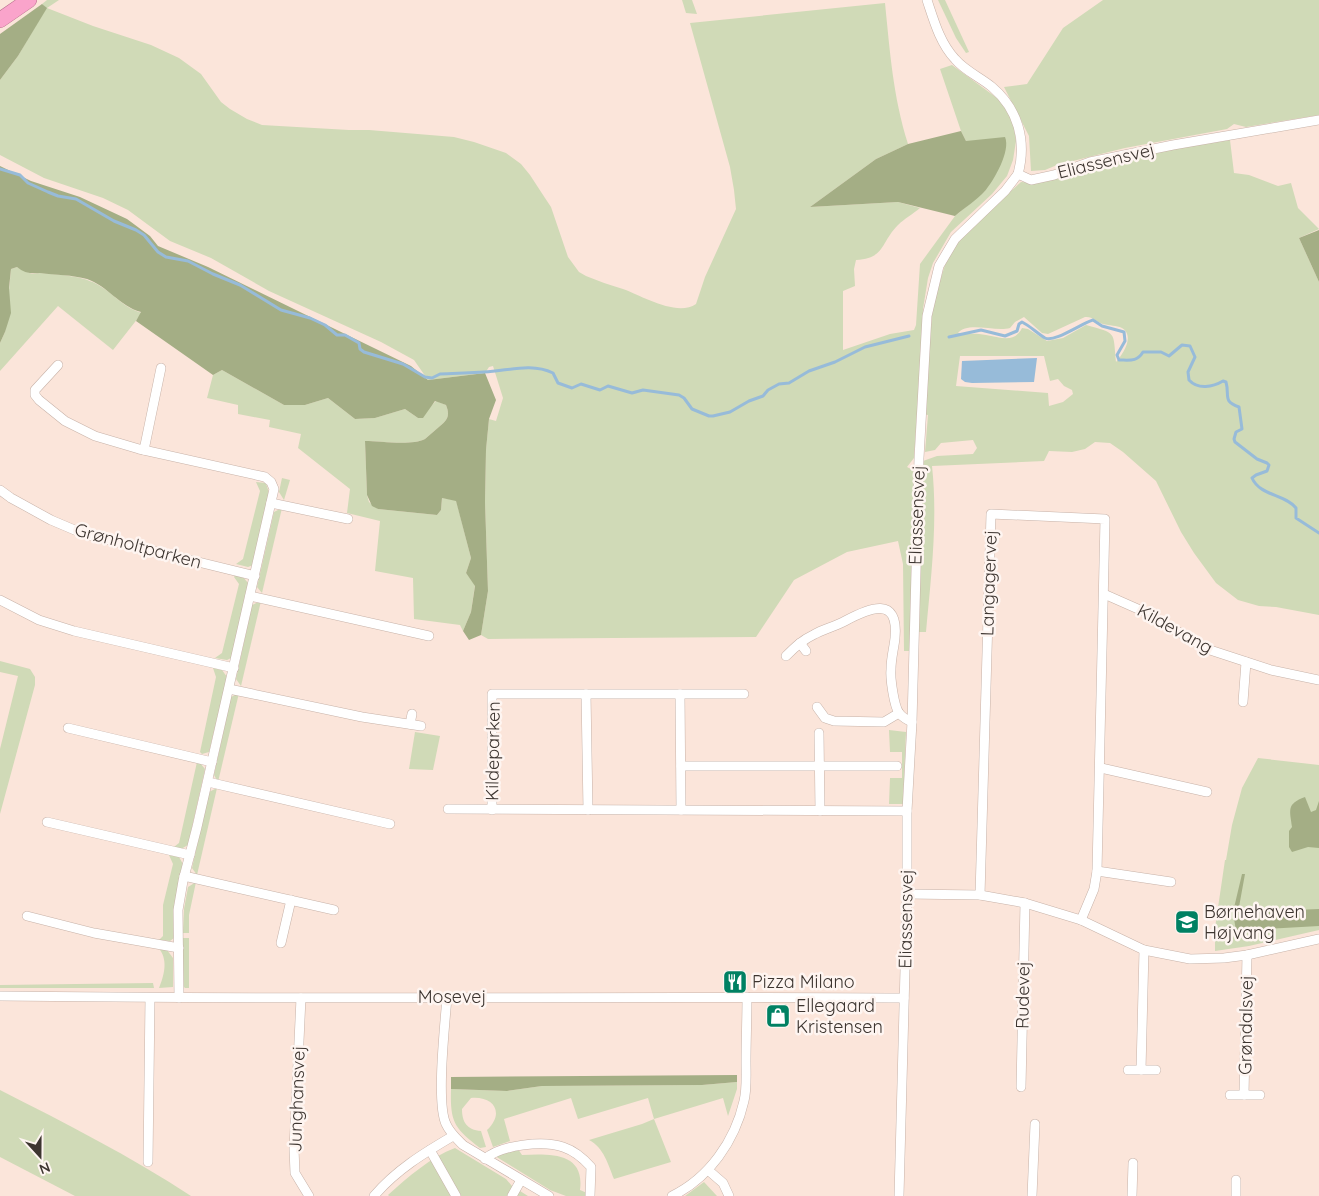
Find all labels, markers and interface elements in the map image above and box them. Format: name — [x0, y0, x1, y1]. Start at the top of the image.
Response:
street label: Eliassensvej — [1055, 137, 1157, 184]
street label: Eliassensvej — [903, 465, 930, 565]
street label: Grønholtparken — [72, 518, 204, 574]
street label: Langagervej — [975, 529, 1002, 636]
street label: Kildevang — [1133, 598, 1217, 659]
street label: Kildeparken — [480, 701, 505, 801]
street label: Eliassensvej — [893, 869, 918, 969]
place label: Børnehaven Højvang — [1204, 900, 1305, 944]
school or university icon: Børnehaven Højvang — [1174, 909, 1200, 935]
street label: Rudevej — [1010, 961, 1035, 1029]
restaurant icon: Pizza Milano — [722, 969, 748, 995]
place label: Pizza Milano — [752, 970, 855, 993]
street label: Grøndalsvej — [1233, 975, 1258, 1075]
street label: Mosevej — [418, 985, 486, 1008]
place label: Ellegaard Kristensen — [796, 994, 883, 1038]
shop icon: Ellegaard Kristensen — [765, 1003, 791, 1029]
street label: Junghansvej — [283, 1045, 310, 1153]
north arrow — [15, 1131, 65, 1181]
text: N — [37, 1158, 53, 1178]

